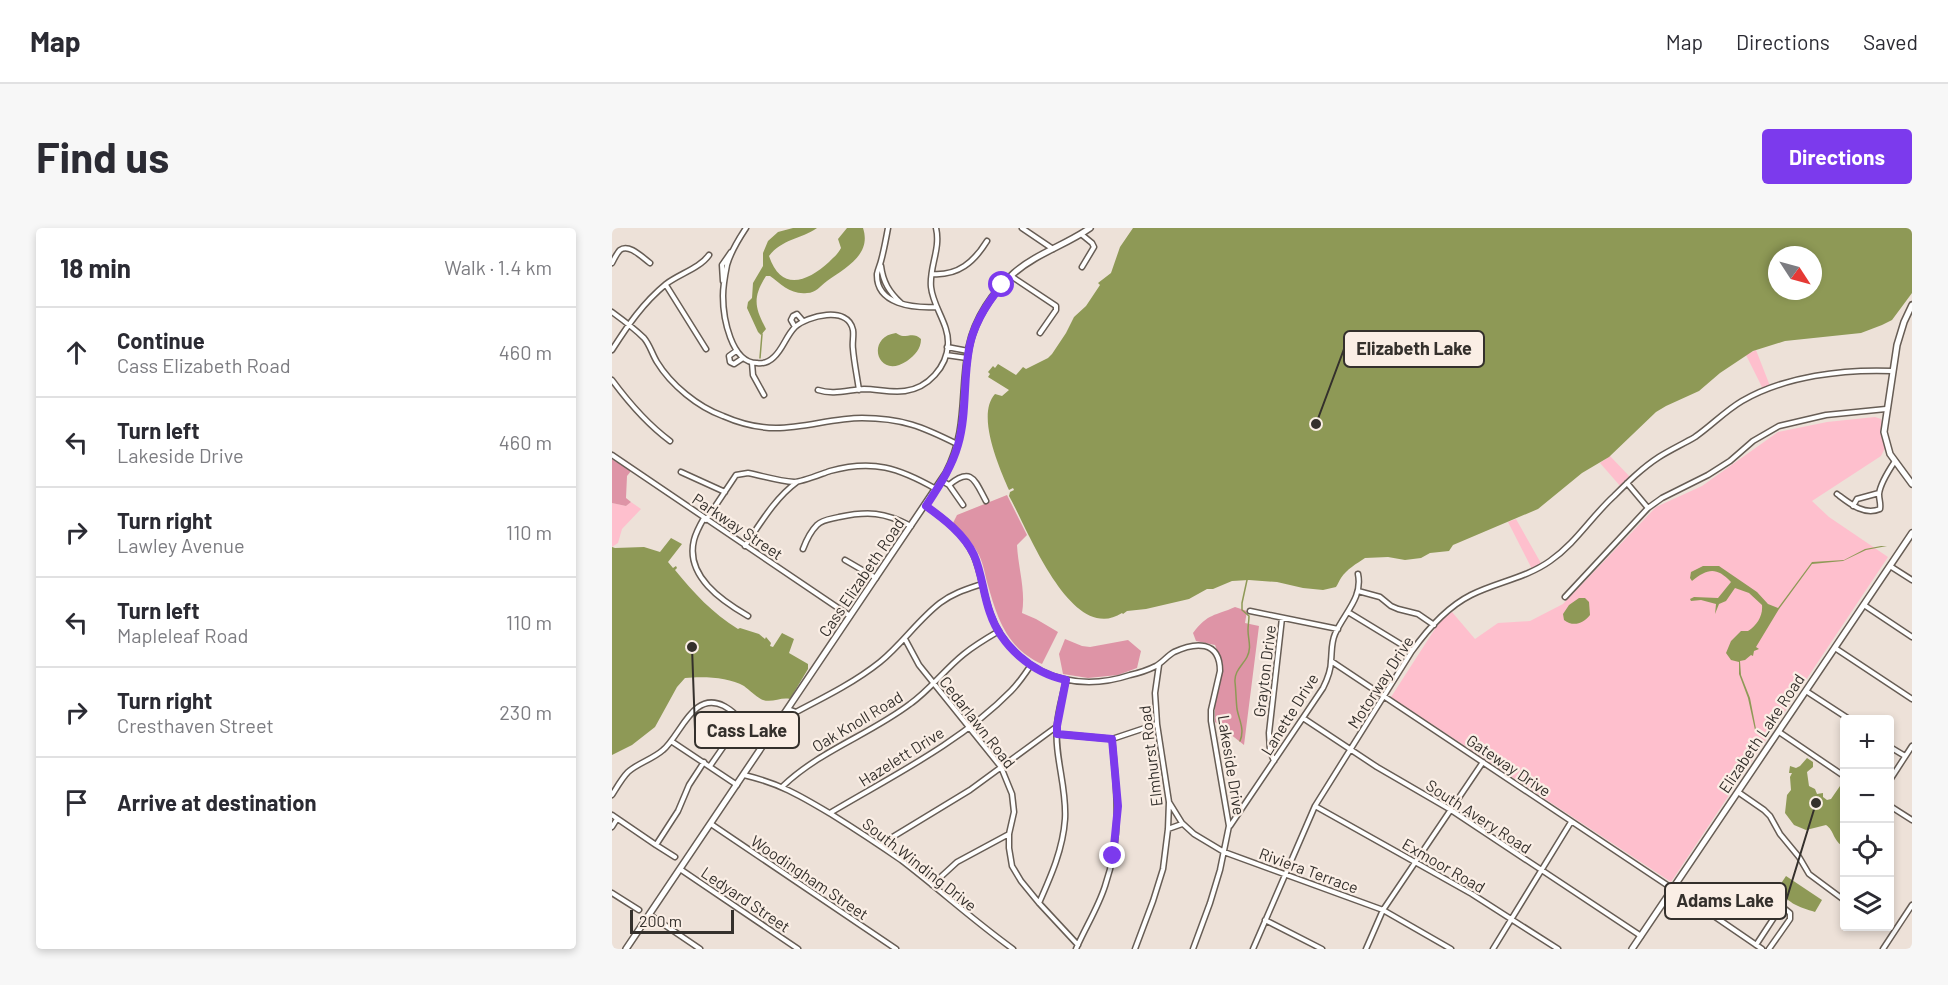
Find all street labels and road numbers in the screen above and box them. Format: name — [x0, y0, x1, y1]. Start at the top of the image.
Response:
street label: Parkway Street — [689, 489, 787, 563]
street label: Cass Elizabeth Road — [814, 514, 908, 640]
street label: Grayton Drive — [1249, 624, 1279, 718]
street label: Motorway Drive — [1343, 632, 1417, 732]
street label: Lanette Drive — [1256, 670, 1322, 758]
street label: Elizabeth Lake Road — [1714, 670, 1808, 796]
street label: Cedarlawn Road — [936, 672, 1020, 772]
street label: Oak Knoll Road — [808, 687, 906, 755]
street label: Elmhurst Road — [1134, 704, 1166, 808]
street label: Lakeside Drive — [1215, 714, 1249, 816]
street label: Hazelett Drive — [855, 722, 947, 790]
street label: Gateway Drive — [1463, 730, 1555, 800]
street label: South Avery Road — [1423, 775, 1535, 857]
street label: South Winding Drive — [859, 813, 981, 915]
street label: Woodingham Street — [748, 831, 872, 923]
street label: Exmoor Road — [1399, 834, 1489, 896]
street label: Riviera Terrace — [1257, 843, 1361, 897]
street label: Ledyard Street — [698, 862, 794, 936]

